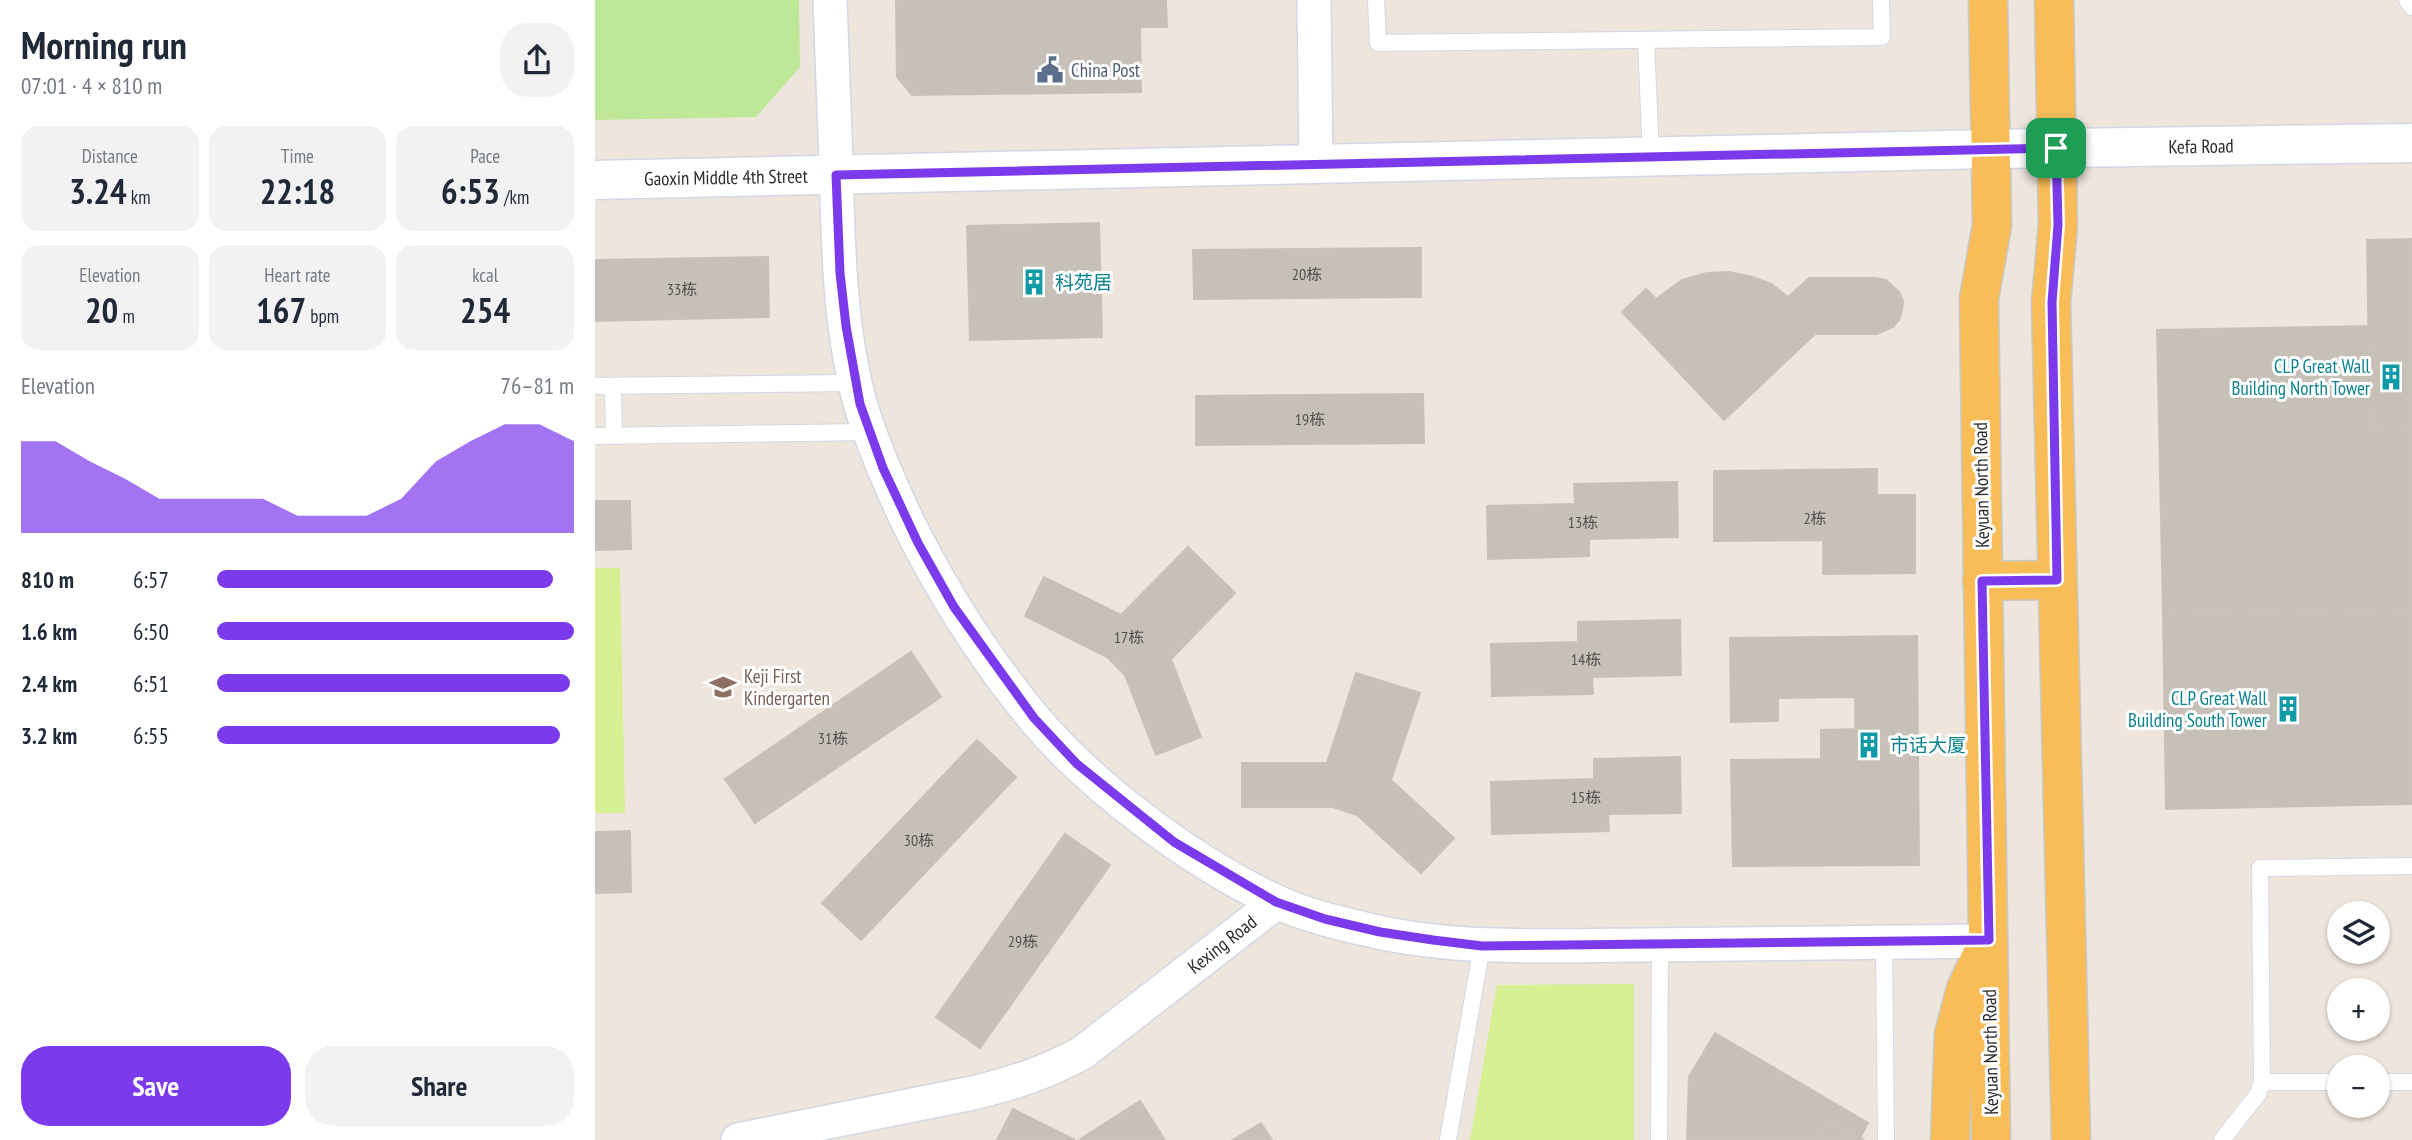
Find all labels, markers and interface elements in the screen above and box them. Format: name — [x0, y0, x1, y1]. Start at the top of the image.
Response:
text: Morning run — [21, 20, 187, 69]
button: share — [500, 23, 574, 97]
public building icon: China Post — [1035, 55, 1065, 85]
place label: China Post — [1071, 58, 1141, 82]
text: 07:01 · 4 × 810 m — [21, 71, 162, 100]
pin — [2026, 118, 2086, 178]
icon: arrive — [2037, 129, 2075, 167]
street label: Kefa Road — [2168, 133, 2234, 159]
text: Distance — [82, 144, 138, 168]
text: Time — [281, 144, 314, 168]
text: Pace — [470, 144, 500, 168]
street label: Gaoxin Middle 4th Street — [644, 164, 809, 190]
text: 3.24 — [69, 168, 127, 214]
text: 22:18 — [260, 168, 335, 214]
text: 6:53 — [441, 168, 500, 214]
text: km — [127, 185, 151, 209]
text: /km — [500, 185, 529, 209]
text: Elevation — [79, 263, 140, 287]
text: Heart rate — [264, 263, 331, 287]
text: kcal — [472, 263, 498, 287]
house number: 20栋 — [1292, 264, 1322, 284]
building icon: 科苑居 — [1019, 267, 1049, 297]
place label: 科苑居 — [1055, 270, 1112, 294]
house number: 33栋 — [667, 279, 697, 299]
text: 20 — [85, 287, 118, 333]
text: 167 — [256, 287, 306, 333]
text: 254 — [460, 287, 510, 333]
text: m — [118, 304, 135, 328]
text: bpm — [306, 304, 339, 328]
place label: CLP Great Wall Building North Tower — [2231, 354, 2371, 400]
building icon: CLP Great Wall Building North Tower — [2376, 362, 2406, 392]
text: Elevation — [21, 371, 95, 400]
text: 76–81 m — [501, 371, 574, 400]
house number: 19栋 — [1295, 409, 1325, 429]
street label: Keyuan North Road — [1968, 422, 1994, 548]
house number: 2栋 — [1803, 508, 1827, 528]
house number: 13栋 — [1568, 512, 1598, 532]
text: 810 m — [21, 565, 74, 594]
text: 6:57 — [133, 565, 169, 594]
text: 1.6 km — [21, 617, 77, 646]
text: 6:50 — [133, 617, 169, 646]
house number: 17栋 — [1114, 627, 1144, 647]
house number: 14栋 — [1571, 649, 1601, 669]
place label: Keji First Kindergarten — [744, 664, 830, 710]
text: 2.4 km — [21, 669, 77, 698]
text: 6:51 — [133, 669, 169, 698]
school or university icon: Keji First Kindergarten — [708, 672, 738, 702]
place label: CLP Great Wall Building South Tower — [2128, 686, 2268, 732]
building icon: CLP Great Wall Building South Tower — [2273, 694, 2303, 724]
text: 3.2 km — [21, 721, 77, 750]
text: 6:55 — [133, 721, 169, 750]
house number: 31栋 — [818, 728, 848, 748]
building icon: 市话大厦 — [1854, 730, 1884, 760]
place label: 市话大厦 — [1890, 733, 1966, 757]
house number: 15栋 — [1571, 787, 1601, 807]
house number: 30栋 — [904, 830, 934, 850]
map controls — [2327, 901, 2390, 1118]
button: layers — [2327, 901, 2390, 964]
street label: Kexing Road — [1183, 910, 1261, 978]
house number: 29栋 — [1008, 931, 1038, 951]
button: + — [2327, 978, 2390, 1041]
street label: Keyuan North Road — [1977, 989, 2003, 1115]
button: Save — [21, 1046, 291, 1126]
button: Share — [305, 1046, 574, 1126]
button: − — [2327, 1055, 2390, 1118]

